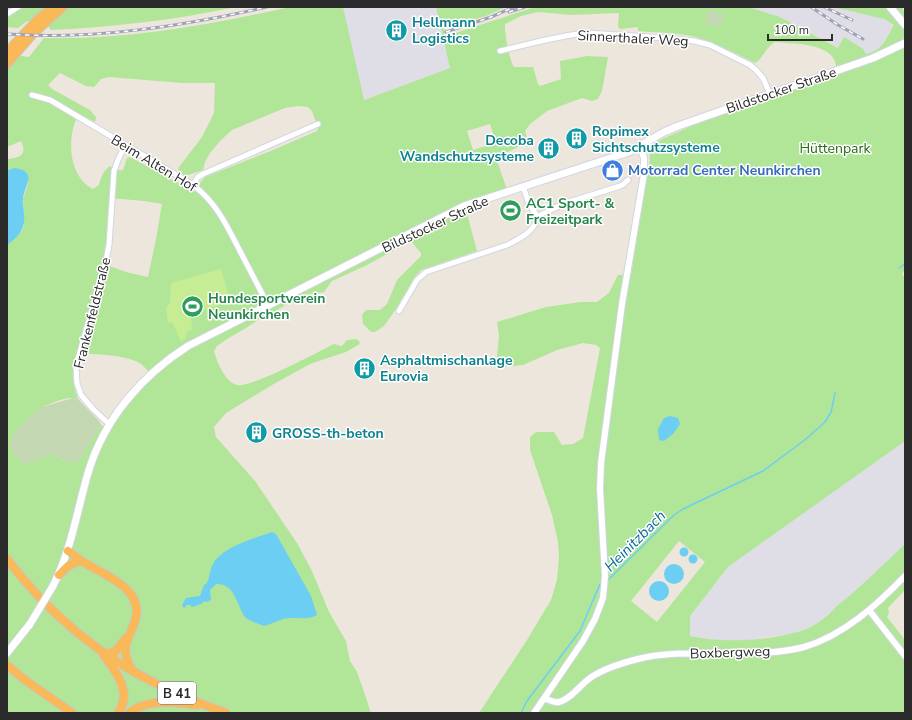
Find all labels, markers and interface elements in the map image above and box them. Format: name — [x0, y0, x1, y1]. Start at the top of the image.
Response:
place label: Hellmann Logistics — [412, 13, 476, 48]
scale bar — [768, 16, 832, 42]
building icon: Hellmann Logistics — [384, 17, 410, 43]
text: 100 m — [774, 22, 809, 38]
street label: Sinnerthaler Weg — [577, 26, 689, 51]
street label: Bildstocker Straße — [723, 63, 839, 118]
place label: Ropimex Sichtschutzsysteme — [592, 122, 720, 157]
building icon: Ropimex Sichtschutzsysteme — [564, 126, 590, 152]
street label: Beim Alten Hof — [107, 130, 200, 197]
place label: Decoba Wandschutzsysteme — [400, 131, 534, 166]
building icon: Decoba Wandschutzsysteme — [536, 135, 562, 161]
park label: Hüttenpark — [799, 139, 872, 158]
shop icon: Motorrad Center Neunkirchen — [600, 157, 626, 183]
place label: Motorrad Center Neunkirchen — [628, 161, 821, 180]
street label: Bildstocker Straße — [379, 191, 492, 257]
place label: AC1 Sport- & Freizeitpark — [526, 194, 615, 229]
sports icon: AC1 Sport- & Freizeitpark — [498, 198, 524, 224]
street label: Frankenfeldstraße — [69, 255, 116, 371]
place label: Hundesportverein Neunkirchen — [208, 289, 325, 324]
sports icon: Hundesportverein Neunkirchen — [179, 293, 205, 319]
place label: Asphaltmischanlage Eurovia — [380, 351, 513, 386]
building icon: Asphaltmischanlage Eurovia — [351, 355, 377, 381]
building icon: GROSS-th-beton — [244, 420, 270, 446]
place label: GROSS-th-beton — [272, 424, 384, 443]
water label: Heinitzbach — [600, 506, 670, 576]
street label: Boxbergweg — [689, 642, 771, 663]
road number: B 41 — [158, 682, 196, 704]

